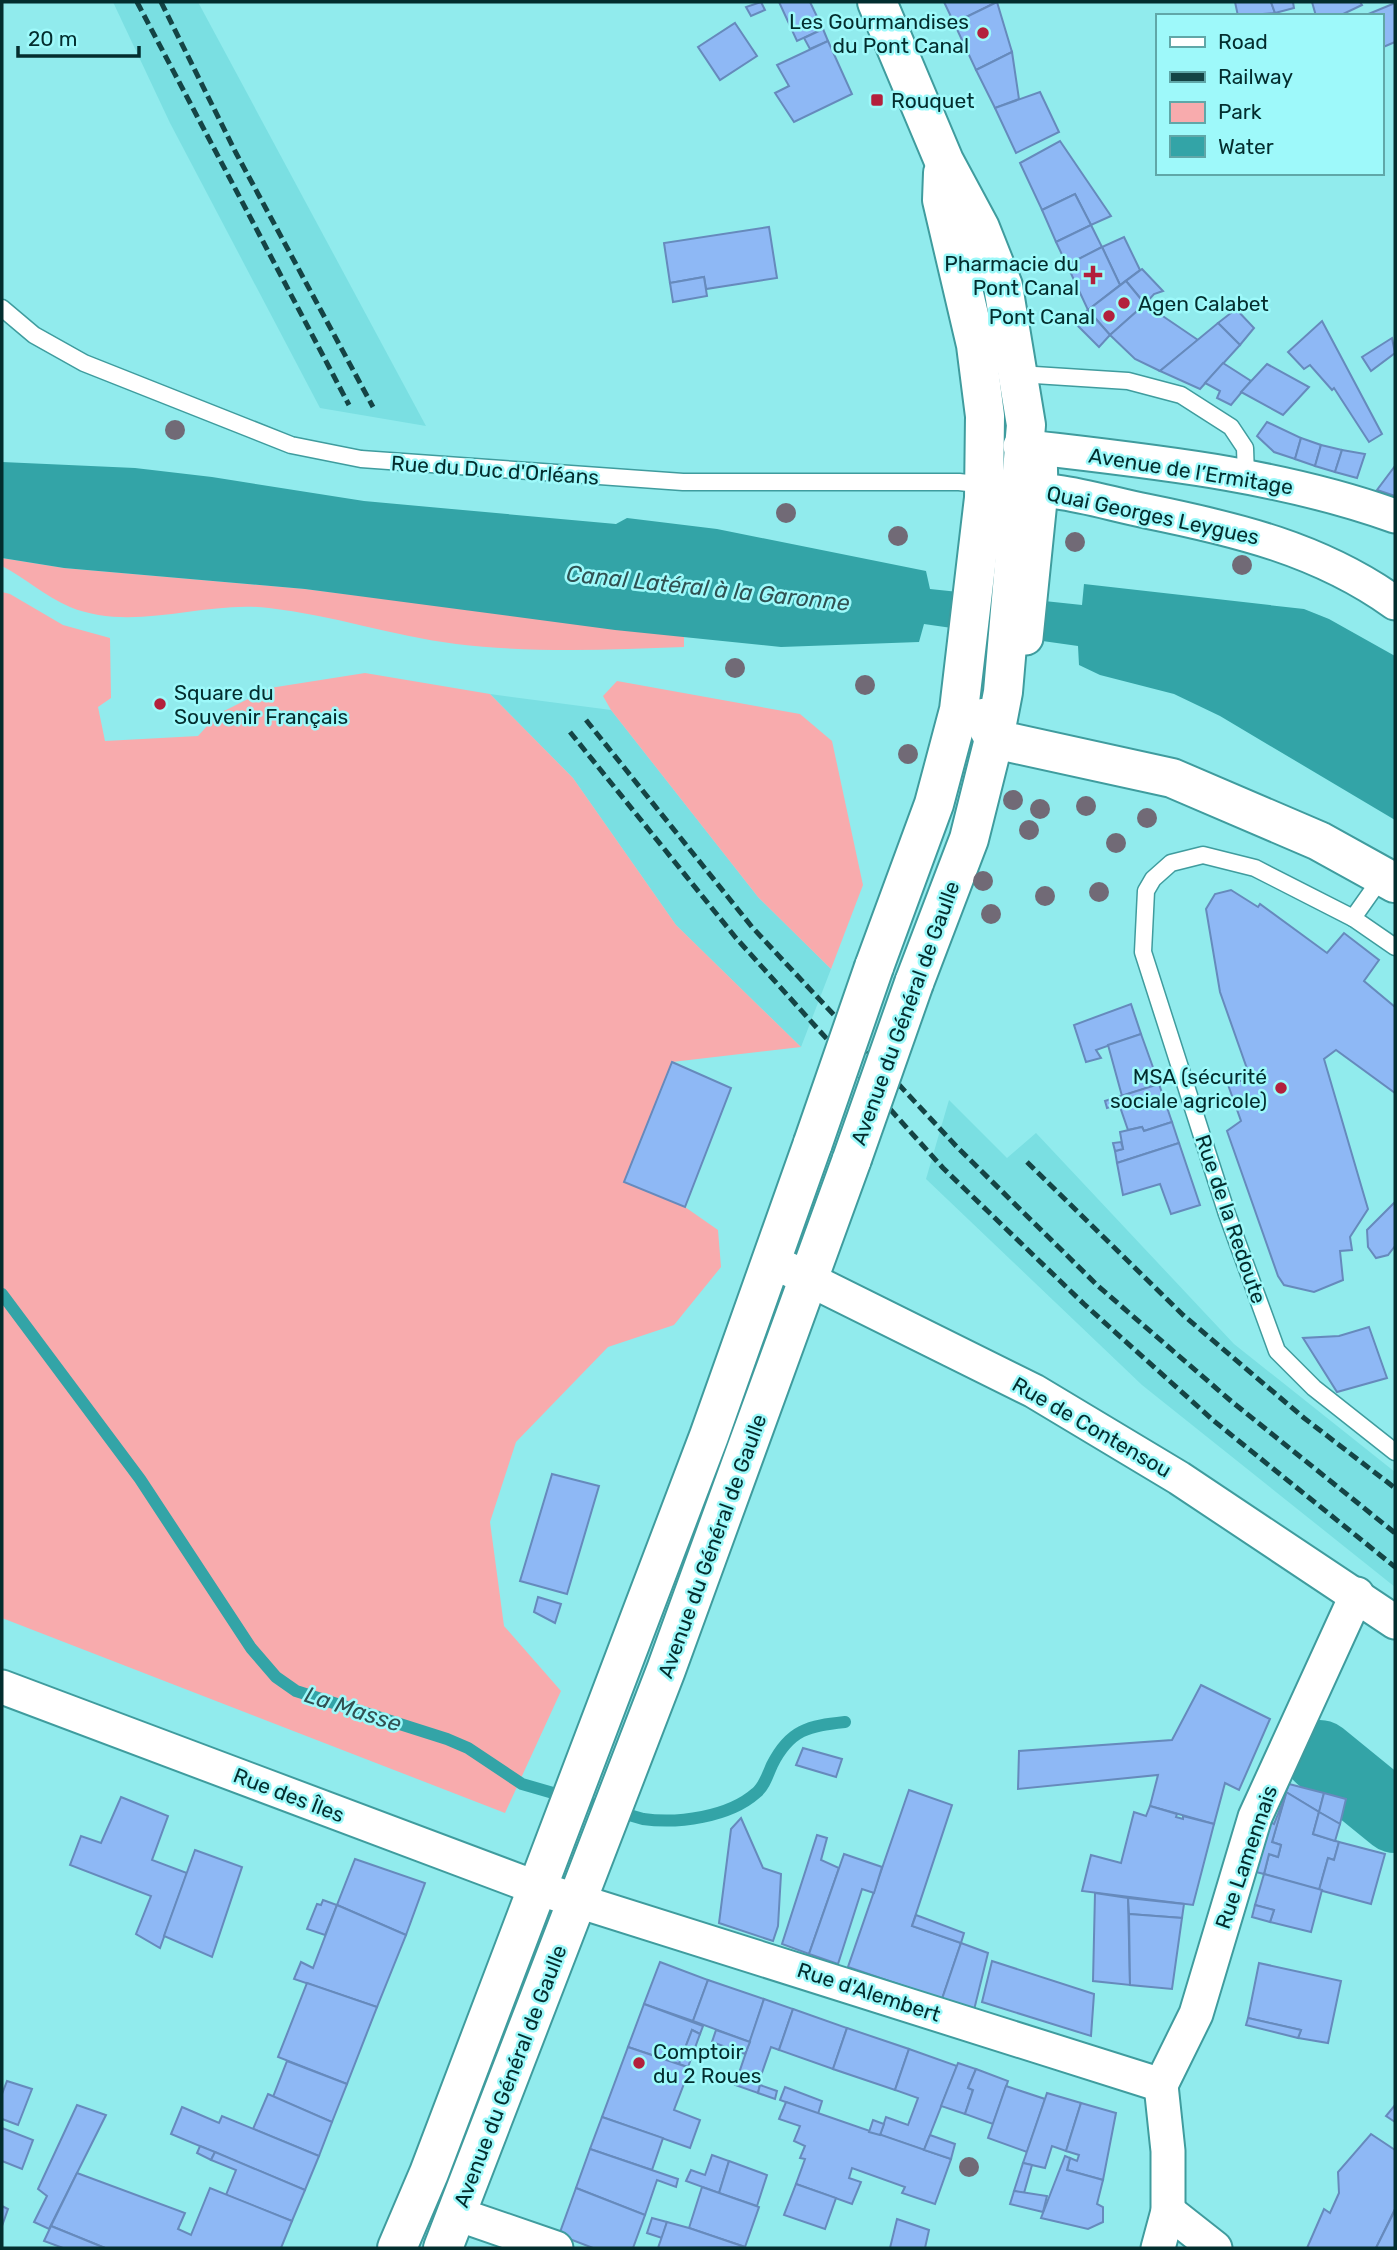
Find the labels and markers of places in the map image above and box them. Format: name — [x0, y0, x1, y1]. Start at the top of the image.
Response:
place label: Les Gourmandises du Pont Canal — [789, 9, 969, 58]
marker: Les Gourmandises du Pont Canal — [975, 25, 991, 41]
place label: Rouquet — [891, 88, 974, 113]
marker: Rouquet — [869, 92, 885, 108]
place label: Pharmacie du Pont Canal — [944, 251, 1079, 300]
marker: Pharmacie du Pont Canal — [1085, 267, 1101, 283]
place label: Agen Calabet — [1138, 291, 1269, 316]
marker: Agen Calabet — [1116, 295, 1132, 311]
place label: Pont Canal — [989, 304, 1095, 329]
marker: Pont Canal — [1101, 308, 1117, 324]
place label: Square du Souvenir Français — [174, 680, 348, 729]
marker: Square du Souvenir Français — [152, 696, 168, 712]
place label: MSA (sécurité sociale agricole) — [1110, 1064, 1267, 1113]
marker: MSA (sécurité sociale agricole) — [1273, 1080, 1289, 1096]
place label: Comptoir du 2 Roues — [653, 2039, 762, 2088]
marker: Comptoir du 2 Roues — [631, 2055, 647, 2071]

